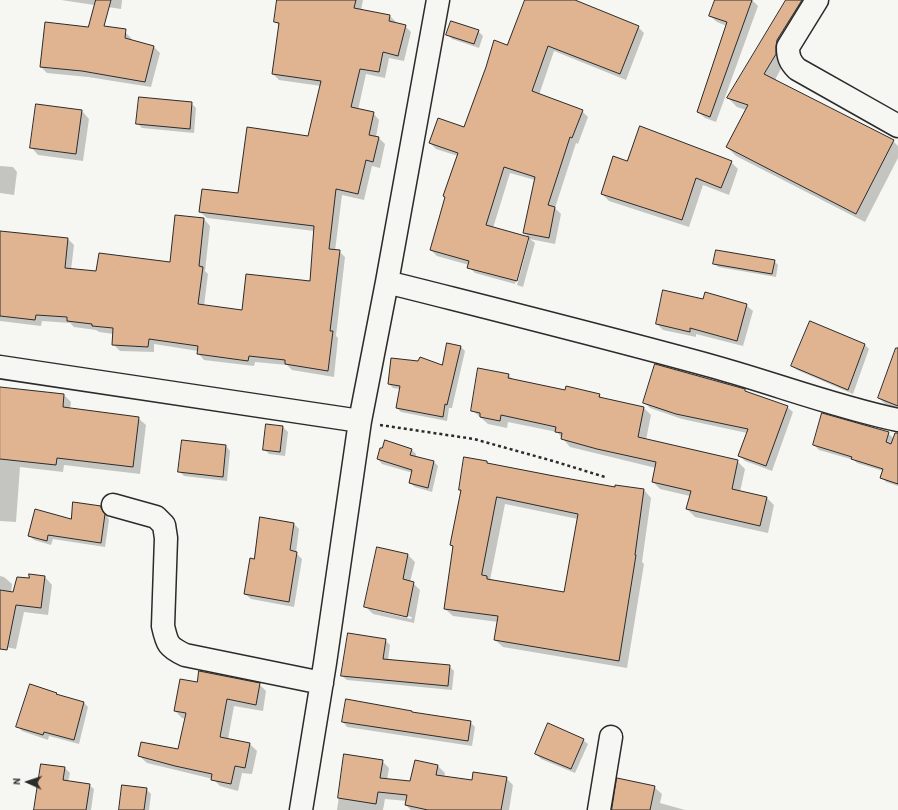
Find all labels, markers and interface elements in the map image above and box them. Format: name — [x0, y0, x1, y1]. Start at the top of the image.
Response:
north arrow — [8, 762, 48, 802]
text: N — [9, 778, 23, 785]

